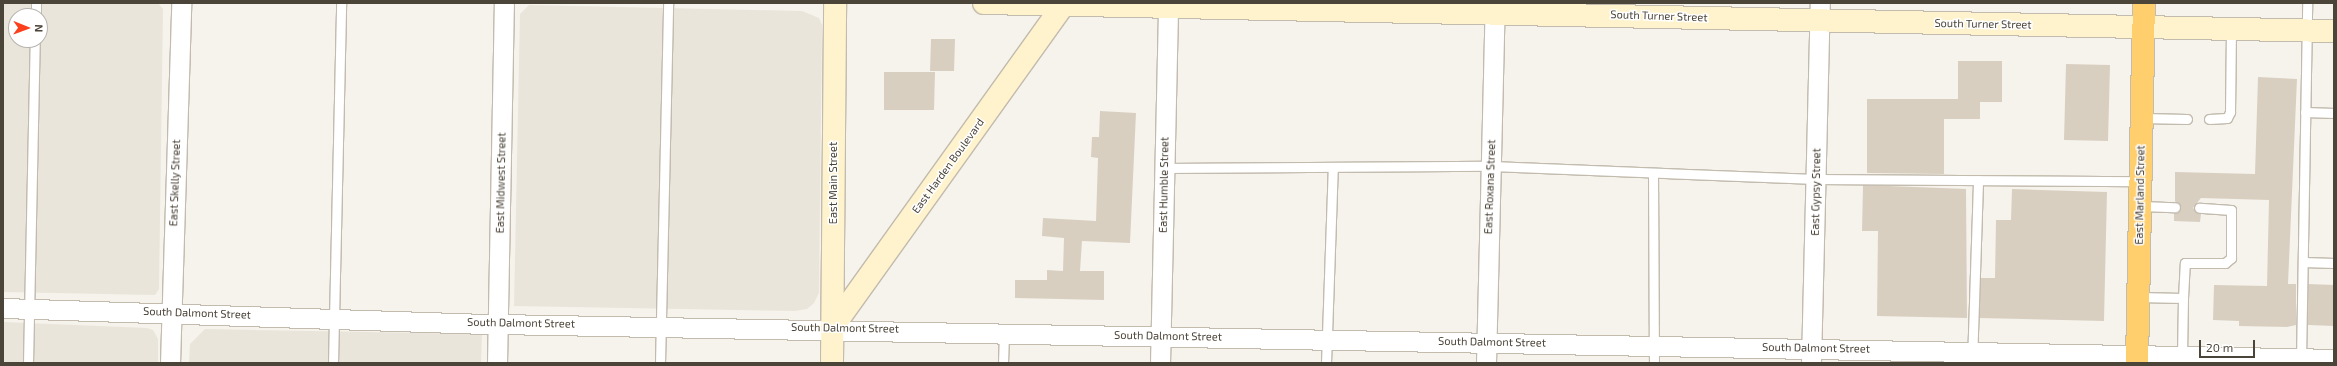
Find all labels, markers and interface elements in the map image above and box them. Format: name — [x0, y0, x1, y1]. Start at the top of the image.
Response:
north arrow — [8, 8, 48, 48]
street label: South Turner Street — [1610, 8, 1708, 24]
street label: South Turner Street — [1934, 17, 2032, 31]
text: N — [33, 24, 46, 32]
street label: East Harden Boulevard — [909, 116, 987, 216]
street label: East Midwest Street — [494, 132, 508, 234]
street label: East Humble Street — [1157, 137, 1171, 233]
street label: East Skelly Street — [167, 139, 183, 227]
street label: East Roxana Street — [1482, 139, 1498, 235]
street label: East Main Street — [826, 142, 840, 224]
street label: East Marland Street — [2133, 145, 2147, 245]
street label: East Gypsy Street — [1809, 148, 1823, 236]
street label: South Dalmont Street — [143, 305, 251, 321]
street label: South Dalmont Street — [467, 315, 575, 331]
street label: South Dalmont Street — [791, 320, 899, 336]
street label: South Dalmont Street — [1114, 328, 1222, 344]
scale bar — [2201, 332, 2257, 358]
street label: South Dalmont Street — [1438, 334, 1546, 350]
street label: South Dalmont Street — [1762, 340, 1870, 356]
text: 20 m — [2206, 340, 2233, 354]

